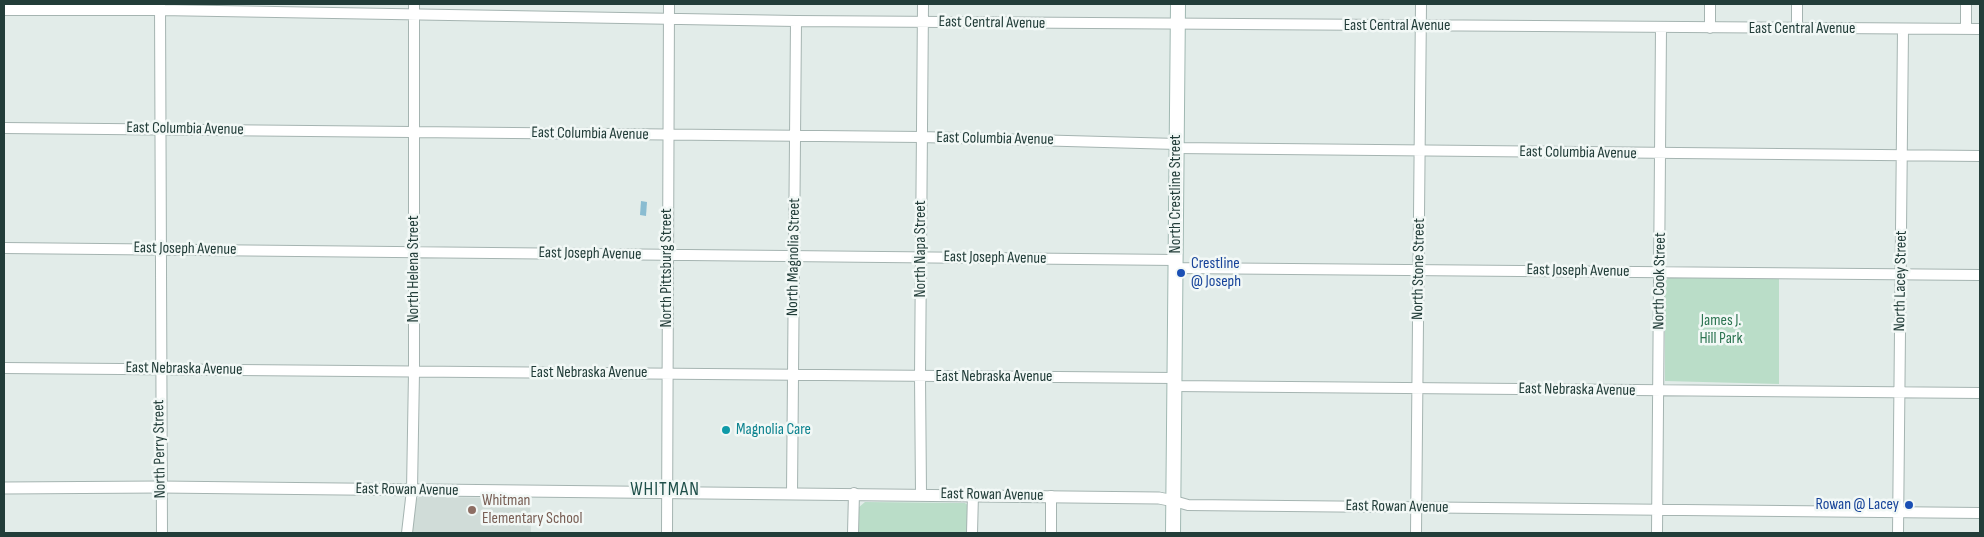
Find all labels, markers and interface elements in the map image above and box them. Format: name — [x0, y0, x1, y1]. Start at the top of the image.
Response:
street label: East Central Avenue — [938, 12, 1046, 34]
street label: East Central Avenue — [1344, 16, 1450, 36]
street label: East Central Avenue — [1749, 19, 1855, 39]
street label: East Columbia Avenue — [126, 118, 244, 140]
street label: East Columbia Avenue — [531, 123, 649, 145]
street label: East Columbia Avenue — [936, 128, 1054, 150]
street label: North Crestline Street — [1166, 135, 1186, 253]
street label: East Columbia Avenue — [1519, 142, 1637, 164]
street label: North Magnolia Street — [783, 198, 805, 316]
street label: North Napa Street — [911, 200, 931, 298]
street label: North Pittsburg Street — [657, 208, 677, 328]
street label: North Helena Street — [404, 215, 424, 323]
street label: North Stone Street — [1409, 218, 1429, 320]
street label: North Lacey Street — [1891, 230, 1911, 332]
street label: North Cook Street — [1650, 232, 1670, 330]
street label: East Joseph Avenue — [133, 239, 237, 259]
street label: East Joseph Avenue — [538, 244, 642, 264]
street label: East Joseph Avenue — [943, 248, 1047, 268]
place label: Crestline @ Joseph — [1191, 254, 1241, 292]
street label: East Joseph Avenue — [1526, 261, 1630, 281]
marker: Crestline @ Joseph — [1175, 267, 1187, 279]
park label: James J. Hill Park — [1699, 311, 1743, 349]
street label: East Nebraska Avenue — [125, 358, 243, 380]
street label: East Nebraska Avenue — [530, 363, 648, 383]
street label: East Nebraska Avenue — [935, 367, 1053, 387]
street label: East Nebraska Avenue — [1518, 379, 1636, 401]
street label: North Perry Street — [150, 399, 170, 499]
place label: Magnolia Care — [736, 420, 811, 440]
marker: Magnolia Care — [720, 424, 732, 436]
district label: WHITMAN — [629, 479, 701, 501]
street label: East Rowan Avenue — [355, 480, 459, 500]
street label: East Rowan Avenue — [940, 485, 1044, 505]
place label: Whitman Elementary School — [482, 491, 582, 529]
place label: Rowan @ Lacey — [1815, 495, 1899, 515]
street label: East Rowan Avenue — [1345, 497, 1449, 517]
marker: Rowan @ Lacey — [1903, 499, 1915, 511]
marker: Whitman Elementary School — [466, 504, 478, 516]

